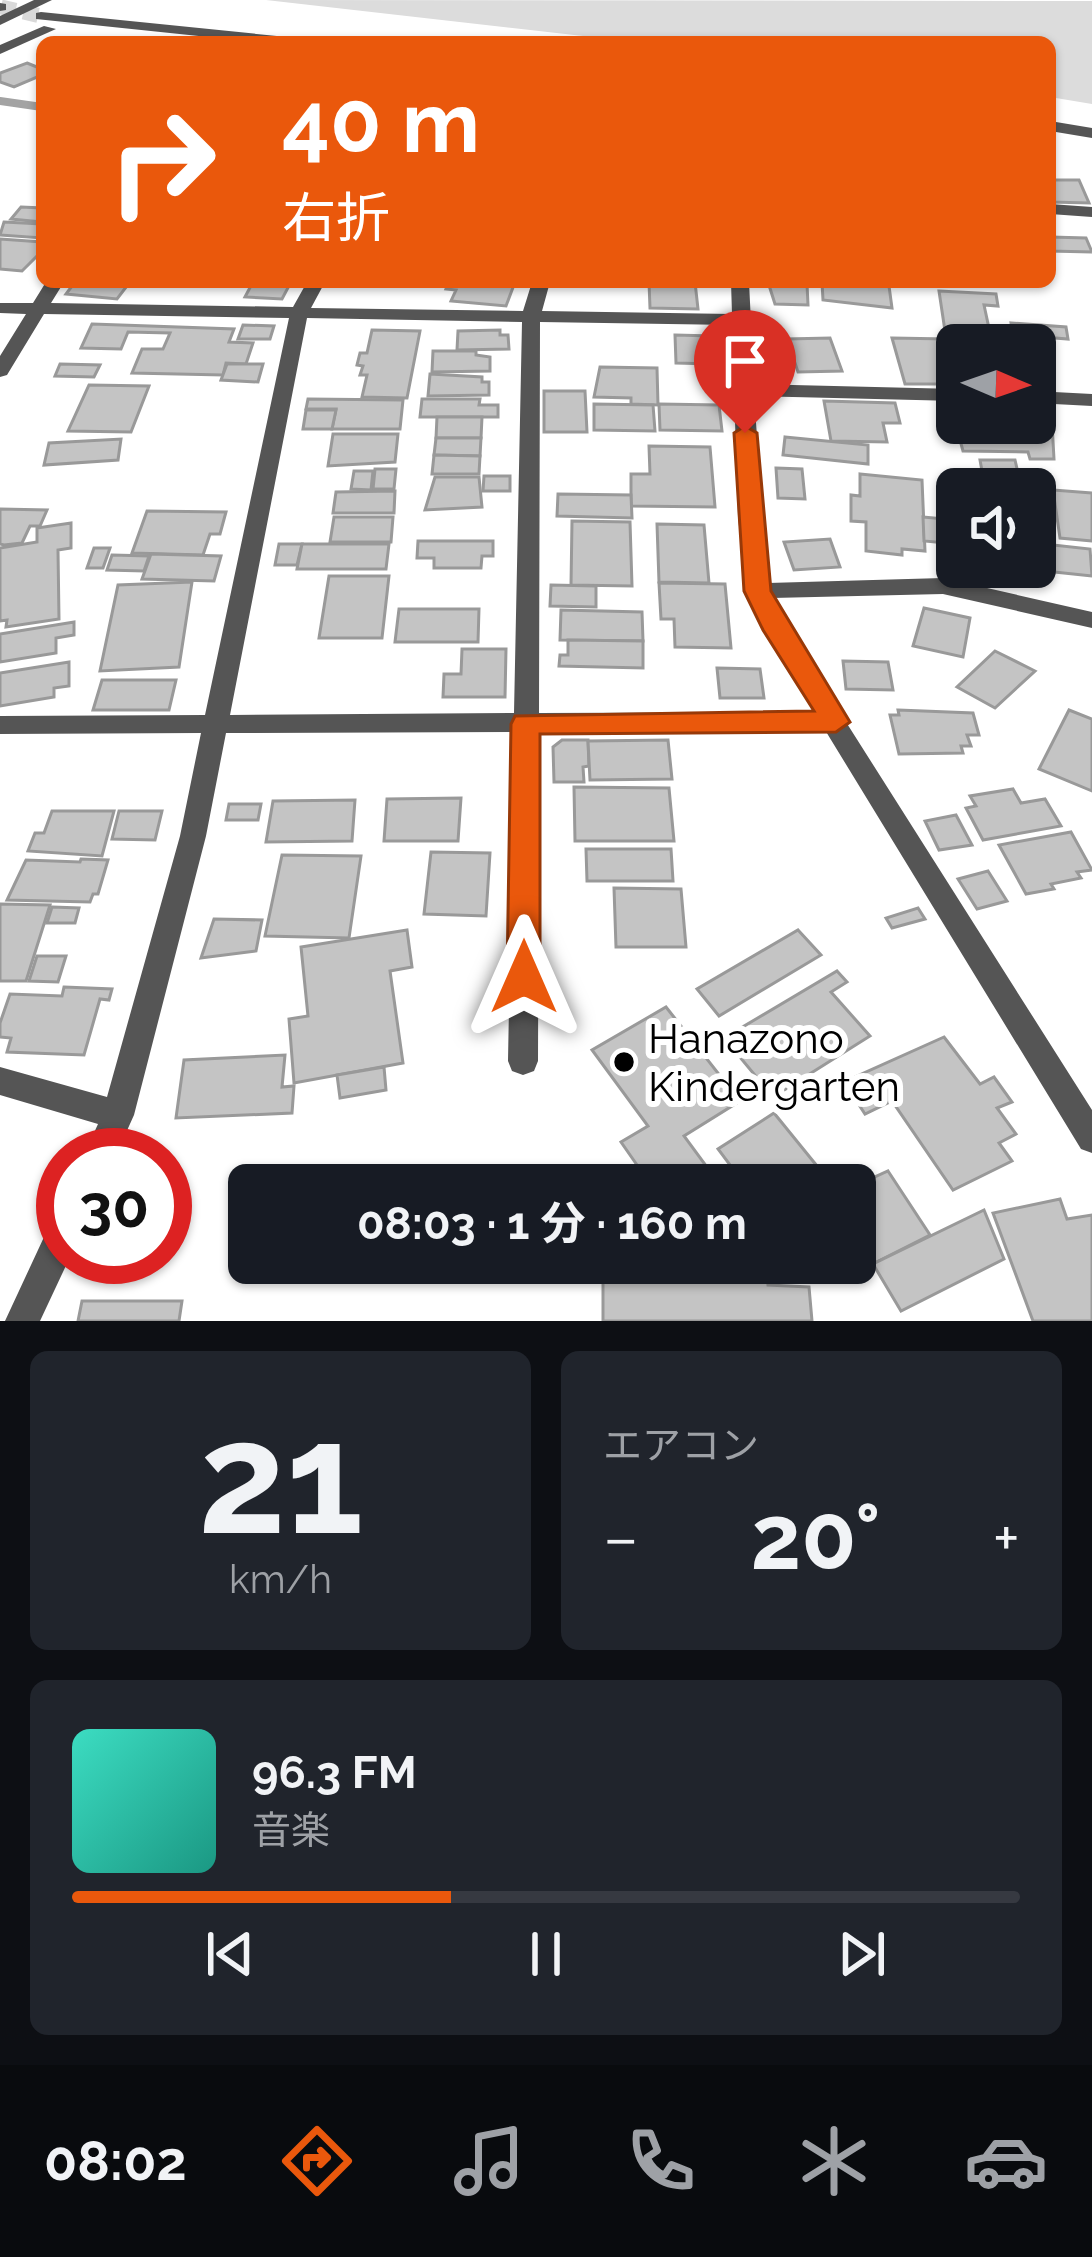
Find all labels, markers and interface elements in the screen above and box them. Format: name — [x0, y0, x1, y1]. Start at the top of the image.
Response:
text: 40 m — [282, 73, 480, 172]
icon: right — [84, 84, 240, 240]
text: 右折 — [282, 186, 390, 250]
pin — [694, 310, 796, 433]
north arrow — [936, 324, 1056, 444]
map controls — [936, 324, 1056, 588]
icon: arrive — [712, 328, 778, 394]
button: sound — [936, 468, 1056, 588]
position arrow — [461, 914, 587, 1040]
place label: Hanazono Kindergarten — [648, 1014, 900, 1111]
marker: Hanazono Kindergarten — [611, 1049, 637, 1075]
speed limit sign: 30 — [36, 1128, 192, 1284]
text: 08:03 · 1 分 · 160 m — [357, 1197, 747, 1250]
text: 21 — [198, 1386, 363, 1570]
text: エアコン — [603, 1422, 759, 1468]
text: 20° — [750, 1484, 881, 1590]
text: − — [603, 1499, 639, 1576]
text: + — [993, 1499, 1020, 1576]
text: km/h — [229, 1556, 332, 1602]
text: 96.3 FM — [252, 1746, 417, 1799]
text: 音楽 — [252, 1807, 330, 1853]
icon: previous — [197, 1921, 263, 1987]
icon: pause — [513, 1921, 579, 1987]
icon: next — [829, 1921, 895, 1987]
icon: directions — [275, 2119, 359, 2203]
icon: music — [447, 2119, 531, 2203]
icon: phone — [619, 2119, 703, 2203]
icon: climate — [792, 2119, 876, 2203]
icon: car — [964, 2119, 1048, 2203]
text: 08:02 — [44, 2129, 187, 2193]

